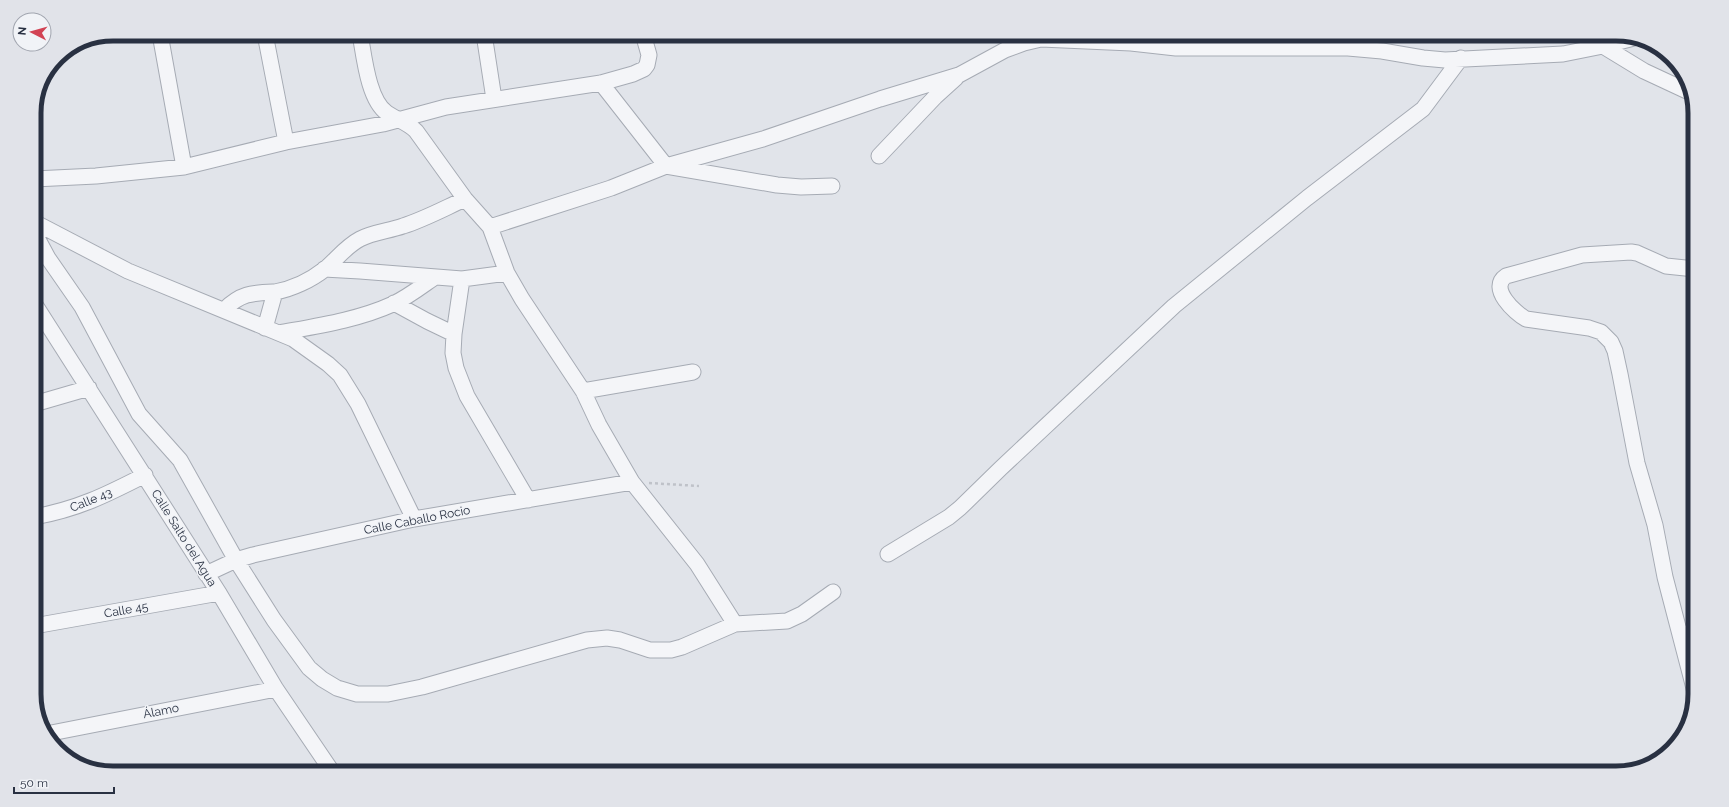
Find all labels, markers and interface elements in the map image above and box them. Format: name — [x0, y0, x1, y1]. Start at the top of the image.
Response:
north arrow — [12, 12, 52, 52]
text: N — [16, 26, 29, 36]
street label: Calle 43 — [68, 485, 114, 515]
street label: Calle Salto del Agua — [148, 487, 220, 589]
street label: Calle Caballo Rocio — [363, 503, 471, 537]
street label: Calle 45 — [103, 599, 150, 621]
street label: Álamo — [142, 701, 180, 721]
scale bar — [14, 769, 114, 795]
text: 50 m — [20, 776, 48, 790]

